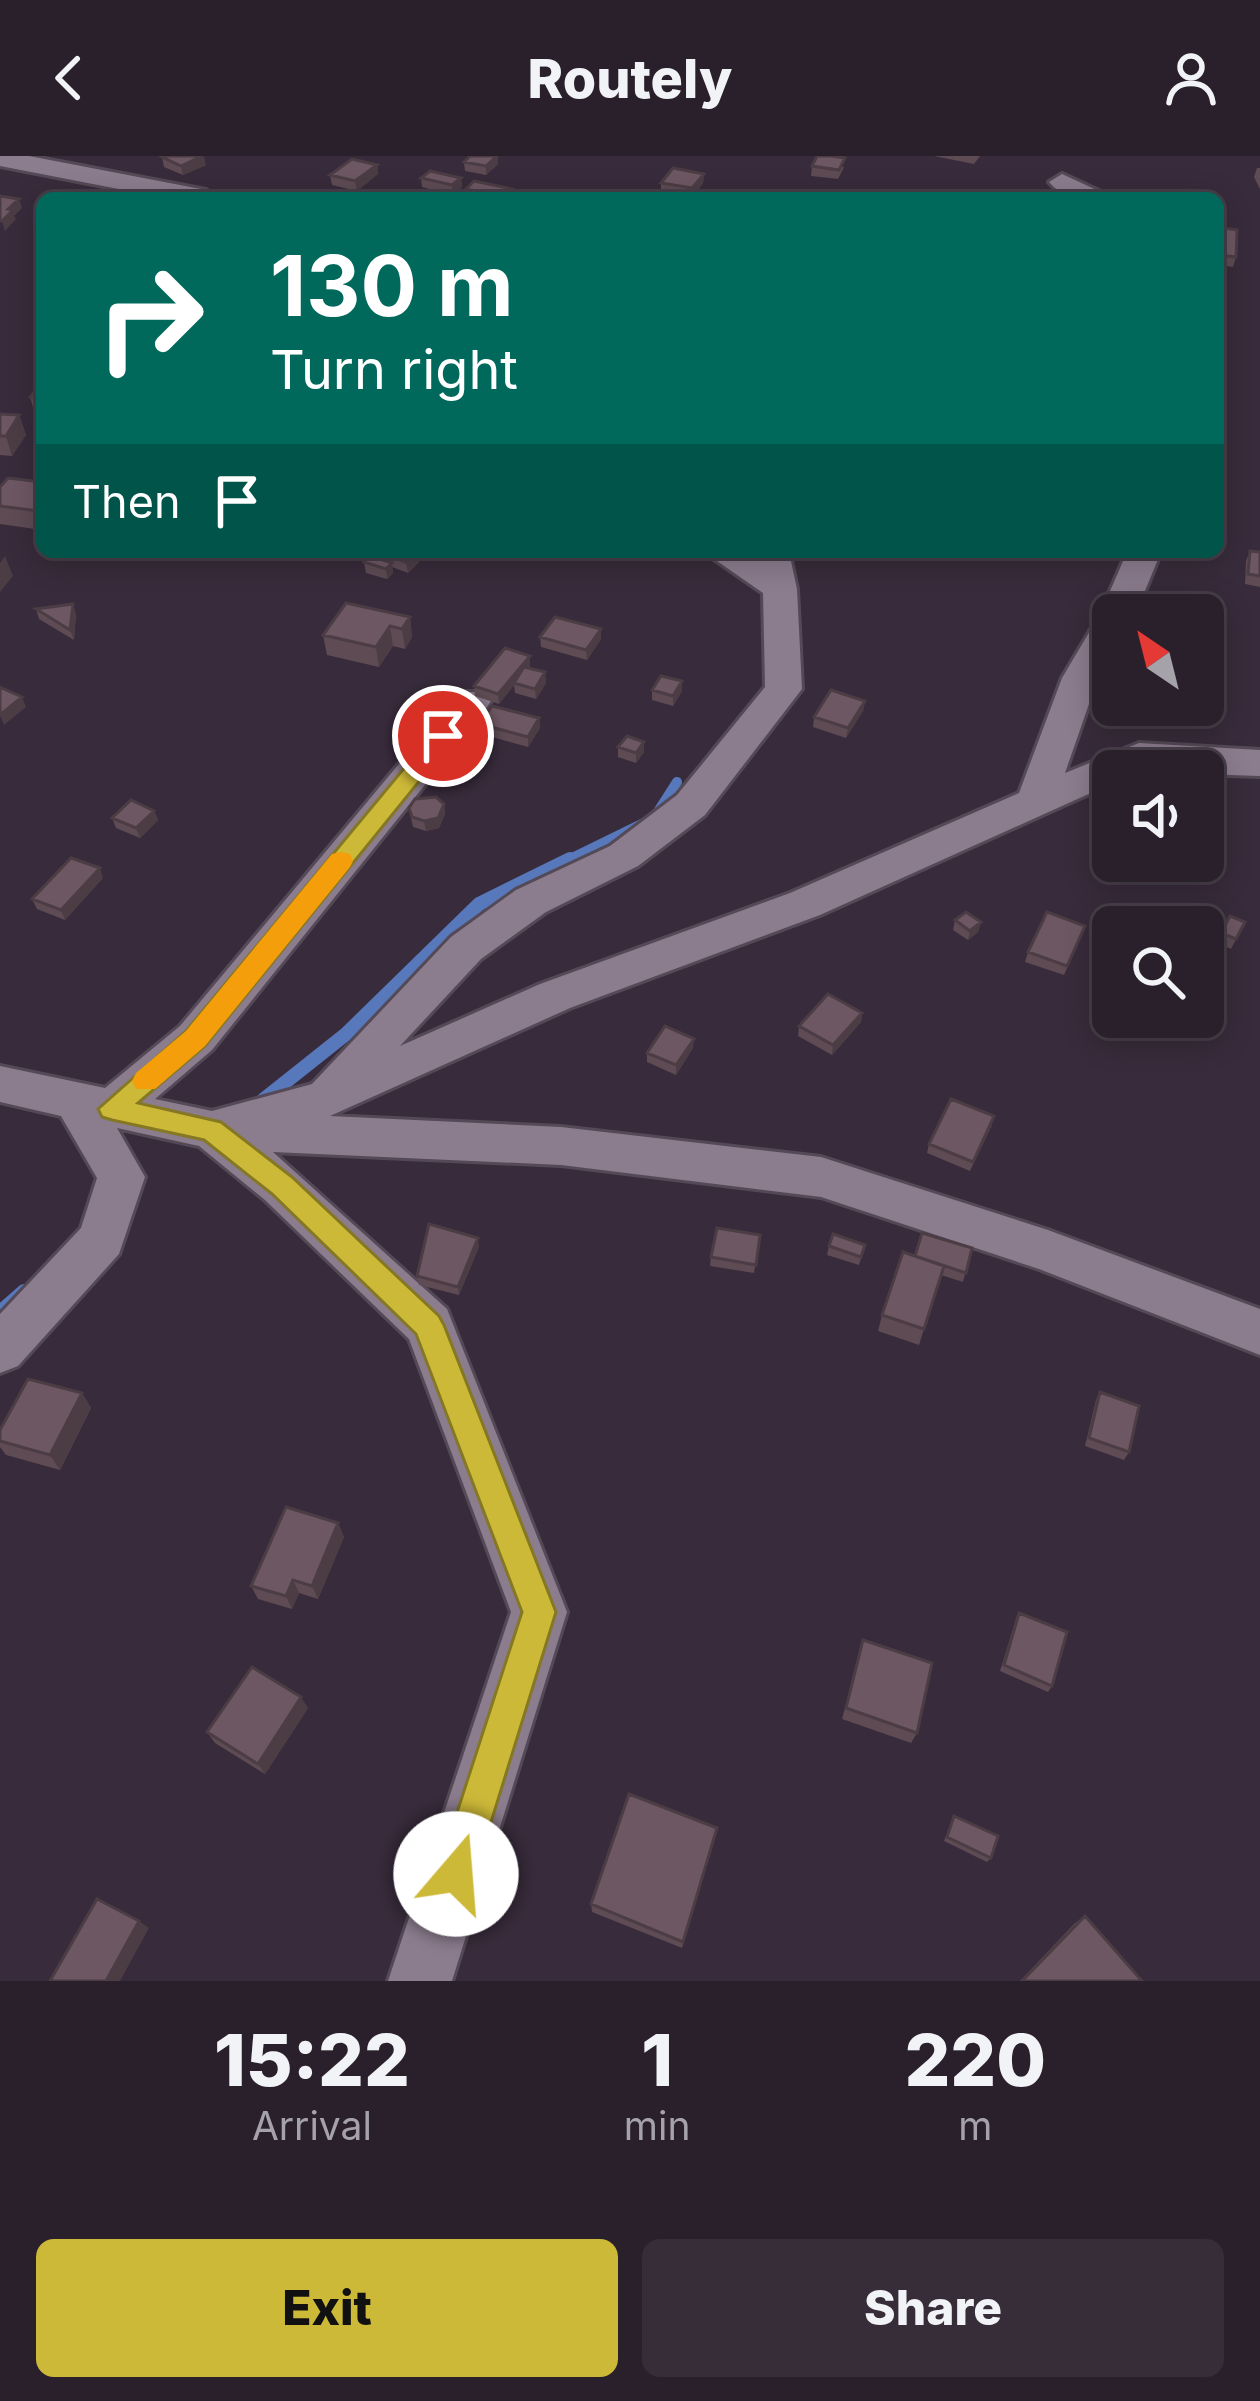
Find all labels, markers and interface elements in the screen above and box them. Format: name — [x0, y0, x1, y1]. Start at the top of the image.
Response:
icon: back — [36, 45, 102, 111]
icon: person — [1158, 45, 1224, 111]
text: Routely — [528, 46, 732, 111]
text: 130 m — [270, 235, 514, 336]
icon: right — [72, 240, 228, 396]
text: Turn right — [270, 337, 518, 402]
icon: arrive — [204, 468, 270, 534]
text: Then — [72, 474, 180, 529]
north arrow — [1092, 594, 1224, 726]
map controls — [1092, 594, 1224, 1038]
pin — [392, 685, 494, 787]
icon: arrive — [410, 703, 476, 769]
button: sound — [1092, 750, 1224, 882]
button: search — [1092, 906, 1224, 1038]
position arrow — [393, 1811, 519, 1937]
text: 15:22 — [214, 2016, 410, 2103]
text: 1 — [641, 2016, 673, 2103]
text: 220 — [904, 2016, 1046, 2103]
text: Arrival — [252, 2102, 372, 2149]
text: min — [624, 2102, 690, 2149]
text: m — [958, 2102, 992, 2149]
button: Exit — [36, 2239, 618, 2377]
button: Share — [642, 2239, 1224, 2377]

